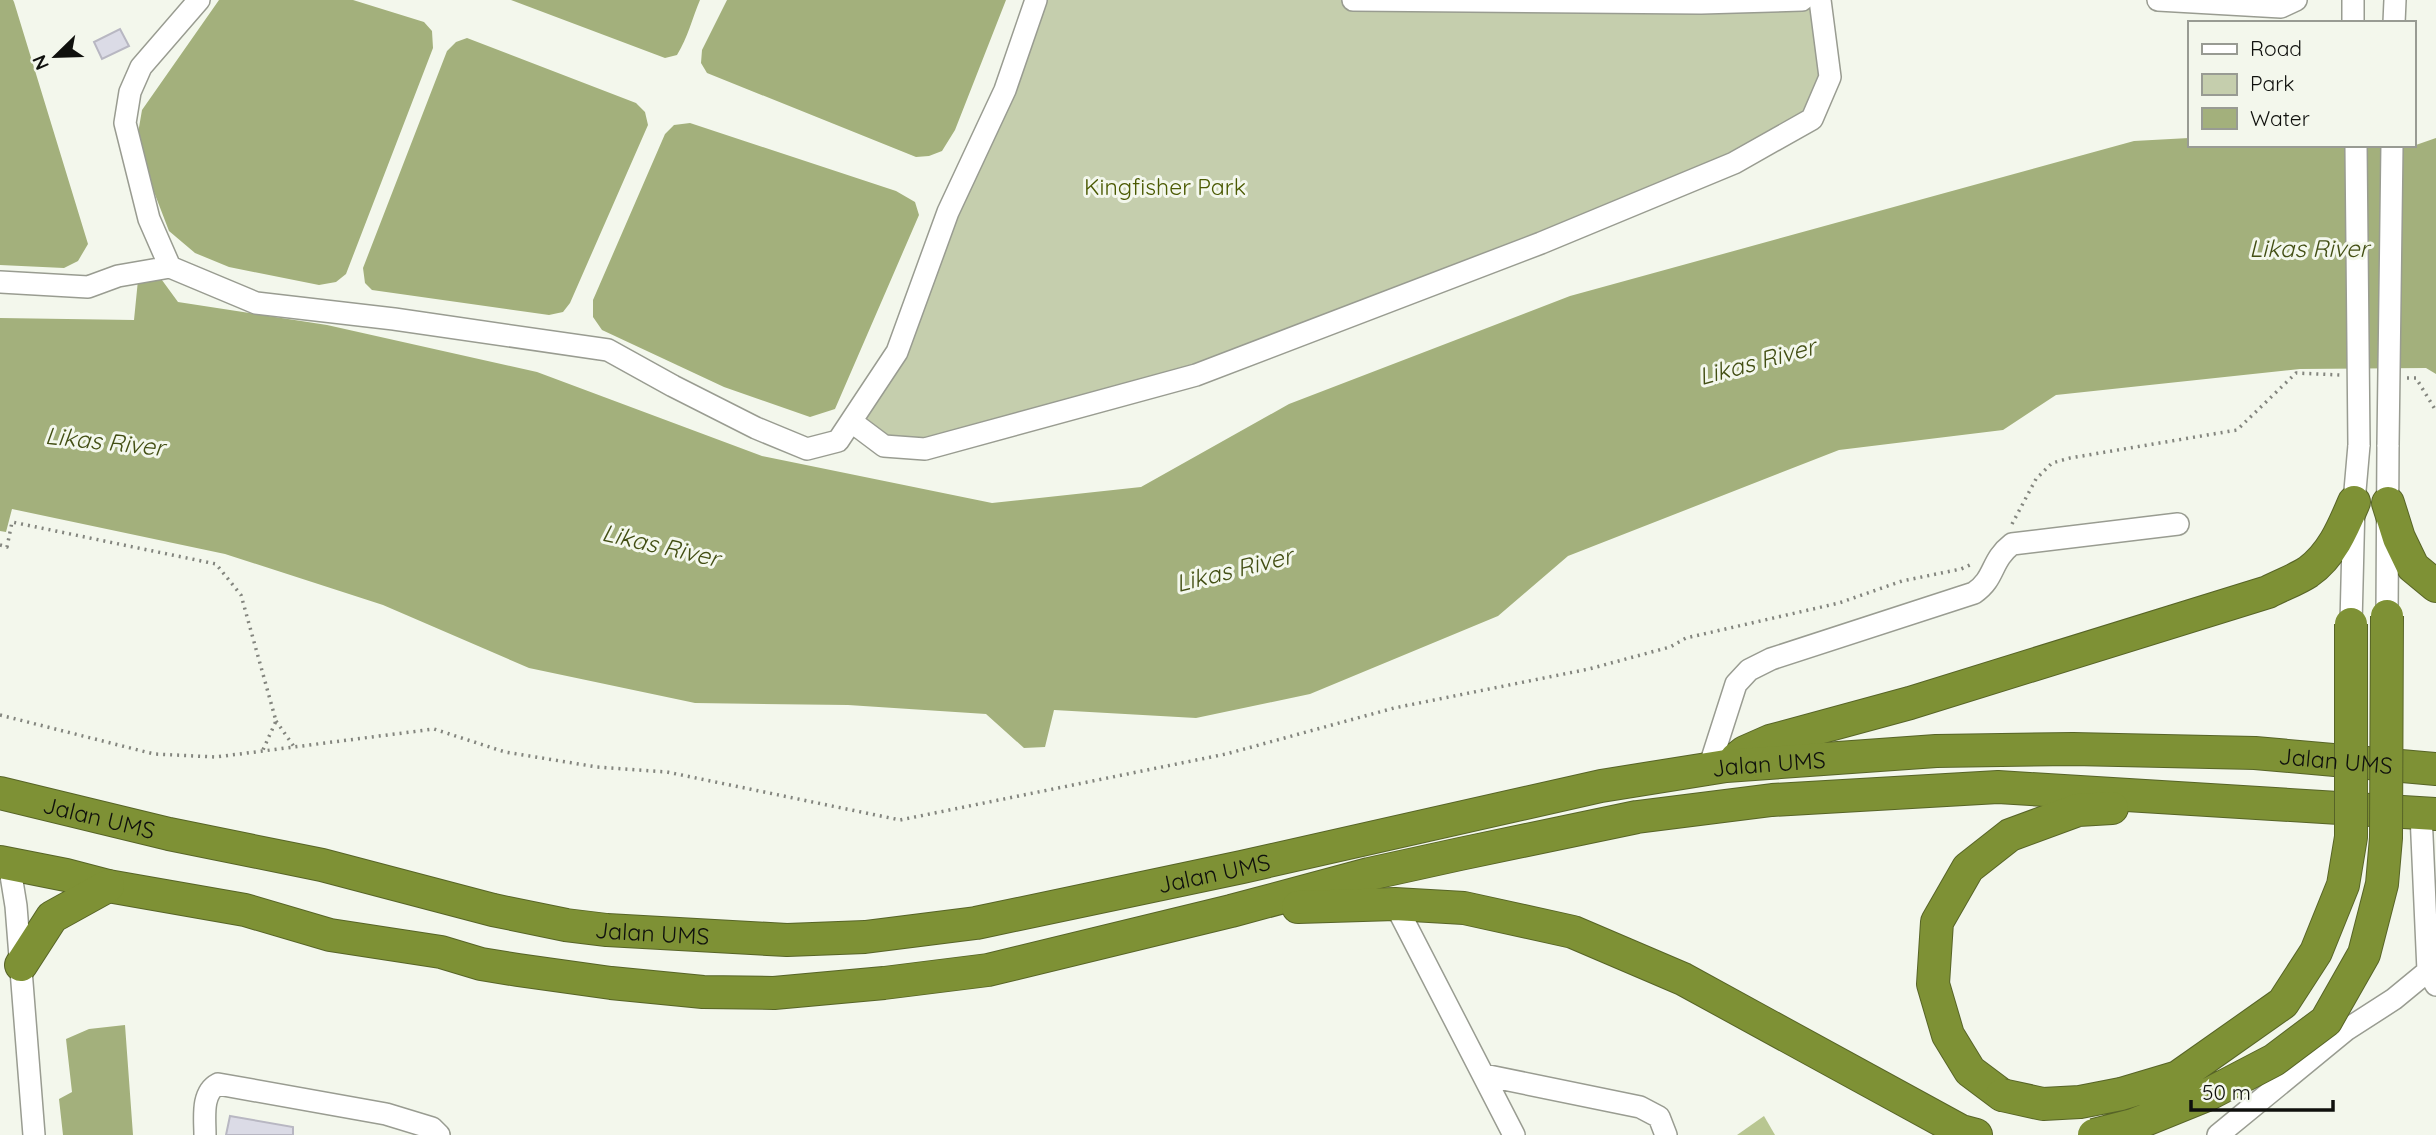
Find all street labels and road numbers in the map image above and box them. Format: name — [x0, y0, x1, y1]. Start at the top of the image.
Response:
street label: Jalan UMS — [2278, 741, 2394, 780]
street label: Jalan UMS — [1709, 744, 1827, 783]
street label: Jalan UMS — [40, 789, 158, 845]
street label: Jalan UMS — [1155, 847, 1273, 899]
street label: Jalan UMS — [594, 914, 710, 950]

